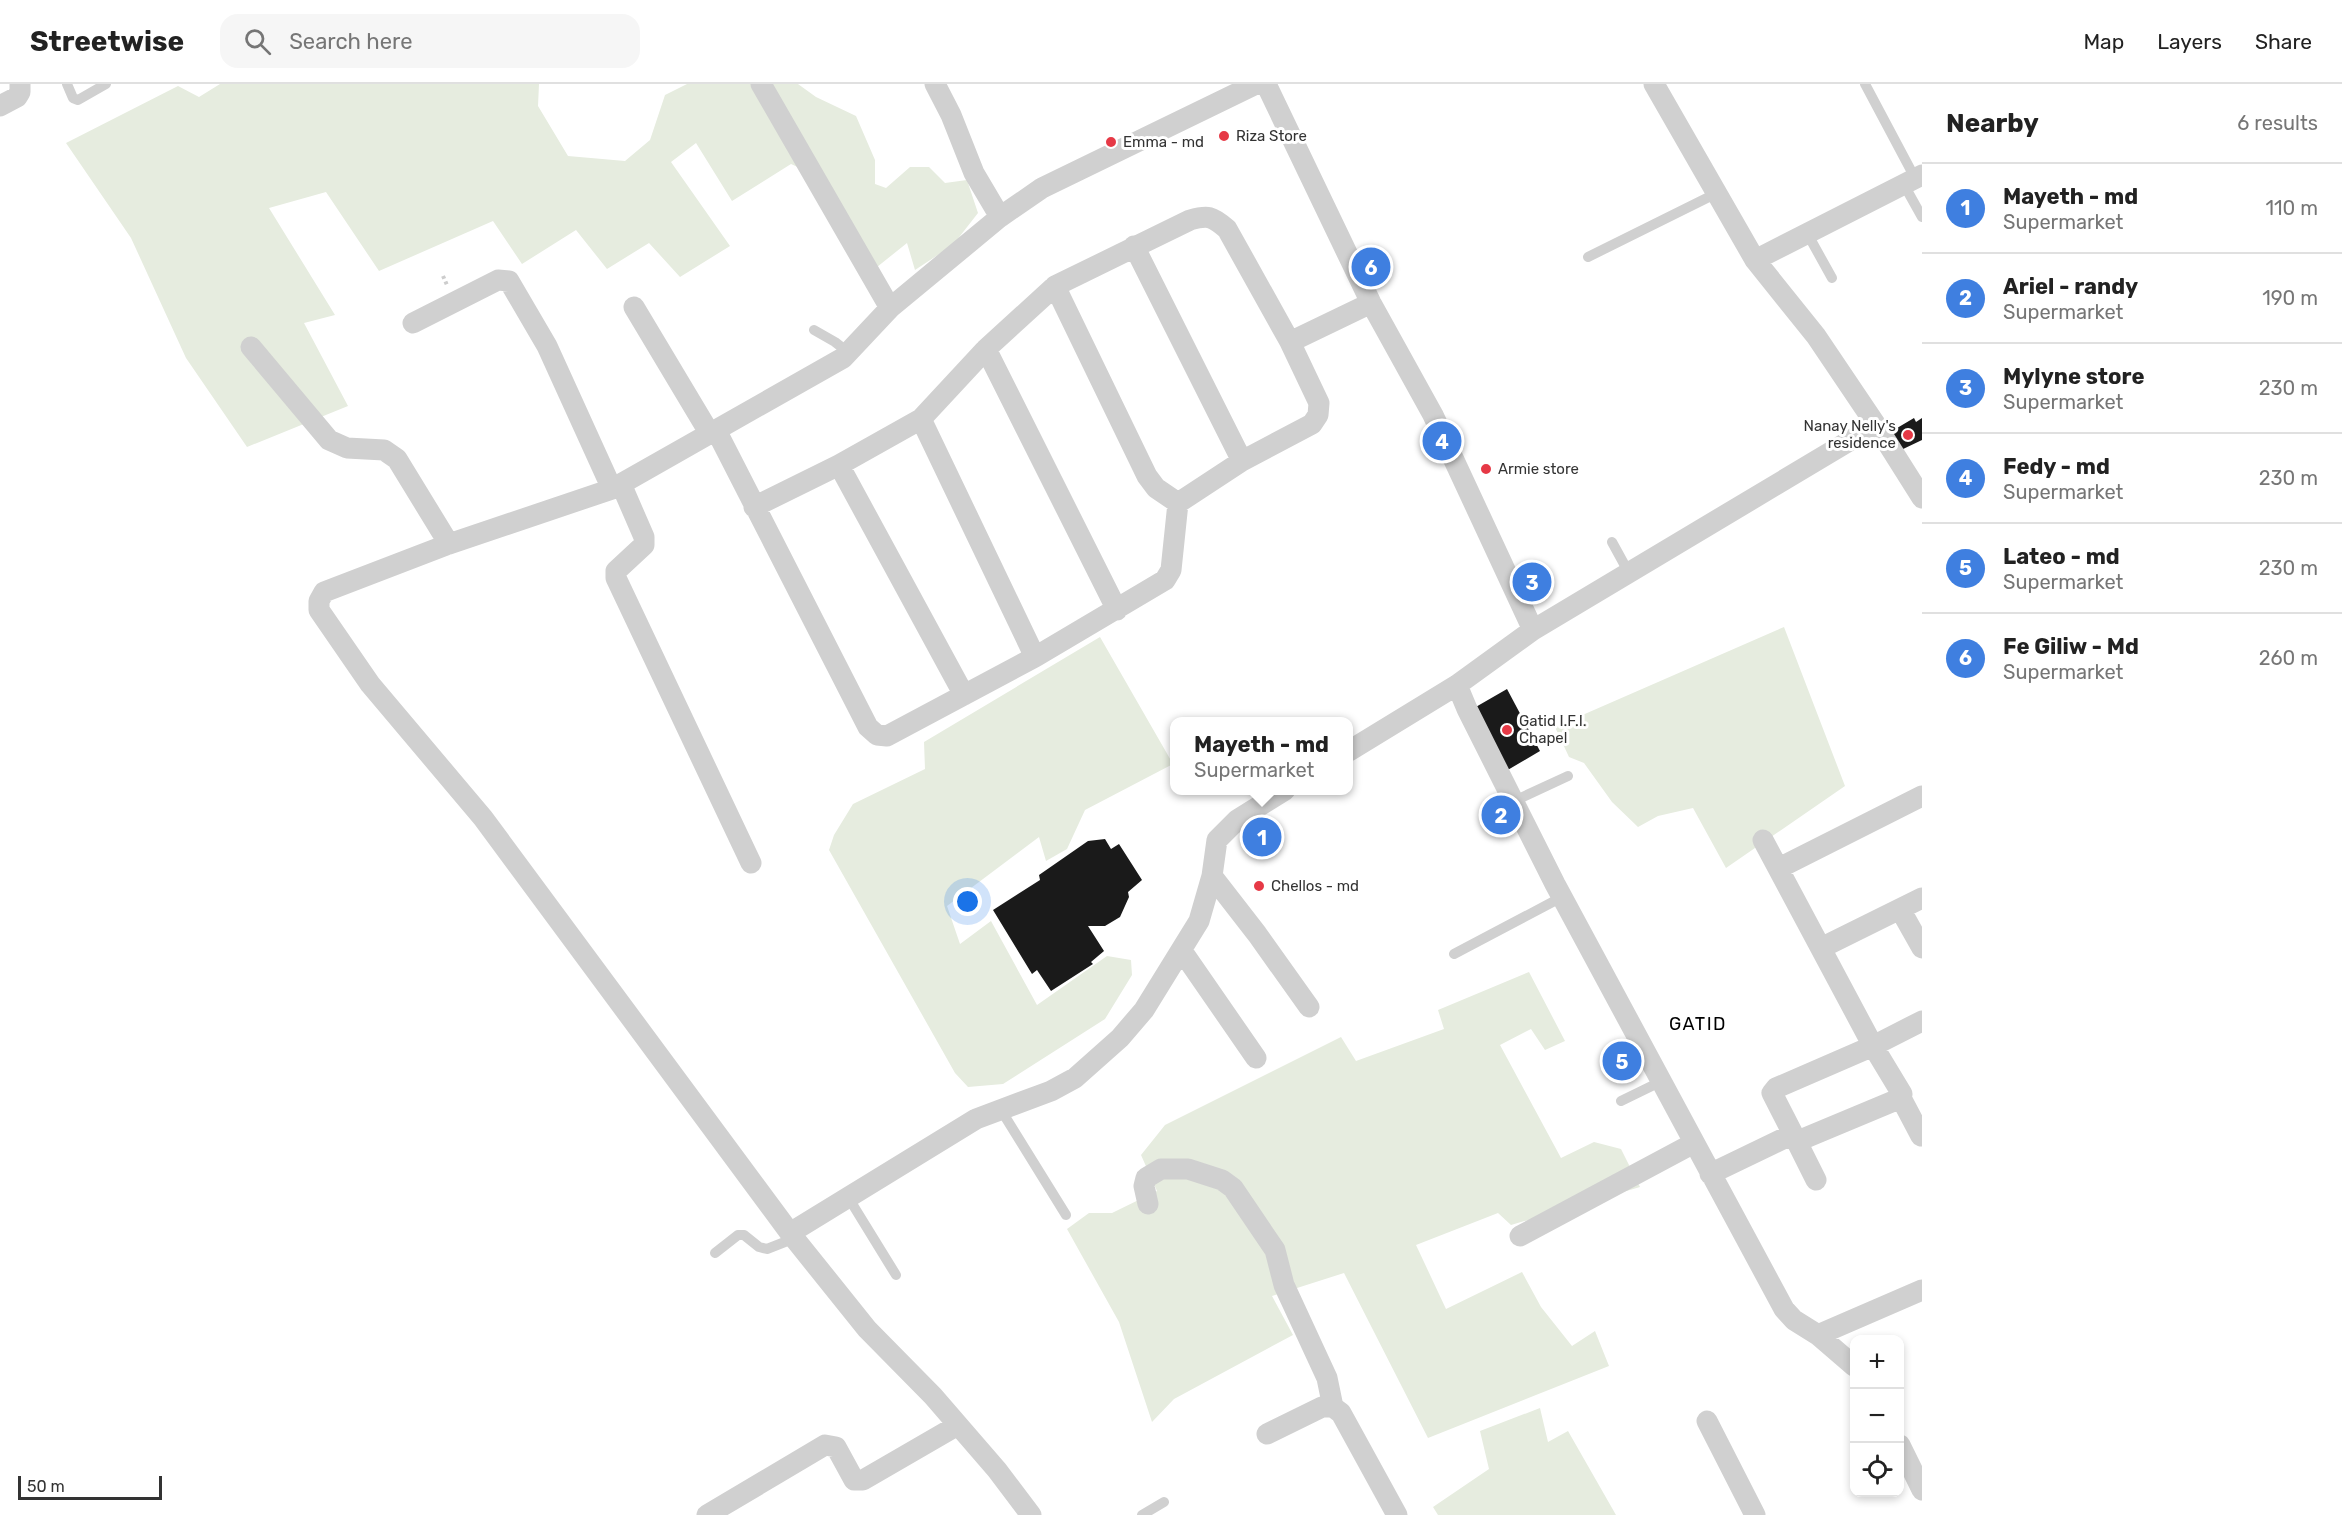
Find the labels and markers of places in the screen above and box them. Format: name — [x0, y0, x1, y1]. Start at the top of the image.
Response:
place label: Riza Store — [1236, 127, 1307, 145]
marker: Riza Store — [1217, 129, 1231, 143]
place label: Emma - md — [1123, 133, 1204, 151]
marker: Emma - md — [1104, 135, 1118, 149]
pin: 6 — [1352, 244, 1390, 290]
place label: Nanay Nelly's residence — [1804, 417, 1896, 452]
pin: 4 — [1422, 418, 1462, 464]
marker: Nanay Nelly's residence — [1901, 428, 1915, 442]
place label: Armie store — [1498, 460, 1579, 478]
marker: Armie store — [1479, 462, 1493, 476]
pin: 3 — [1512, 560, 1552, 604]
place label: Gatid I.F.I. Chapel — [1519, 712, 1586, 747]
marker: Gatid I.F.I. Chapel — [1500, 723, 1514, 737]
pin: 2 — [1482, 792, 1520, 838]
pin: 1 — [1242, 814, 1282, 860]
place label: Chellos - md — [1271, 877, 1359, 895]
marker: Chellos - md — [1252, 879, 1266, 893]
pin: 5 — [1602, 1038, 1642, 1084]

